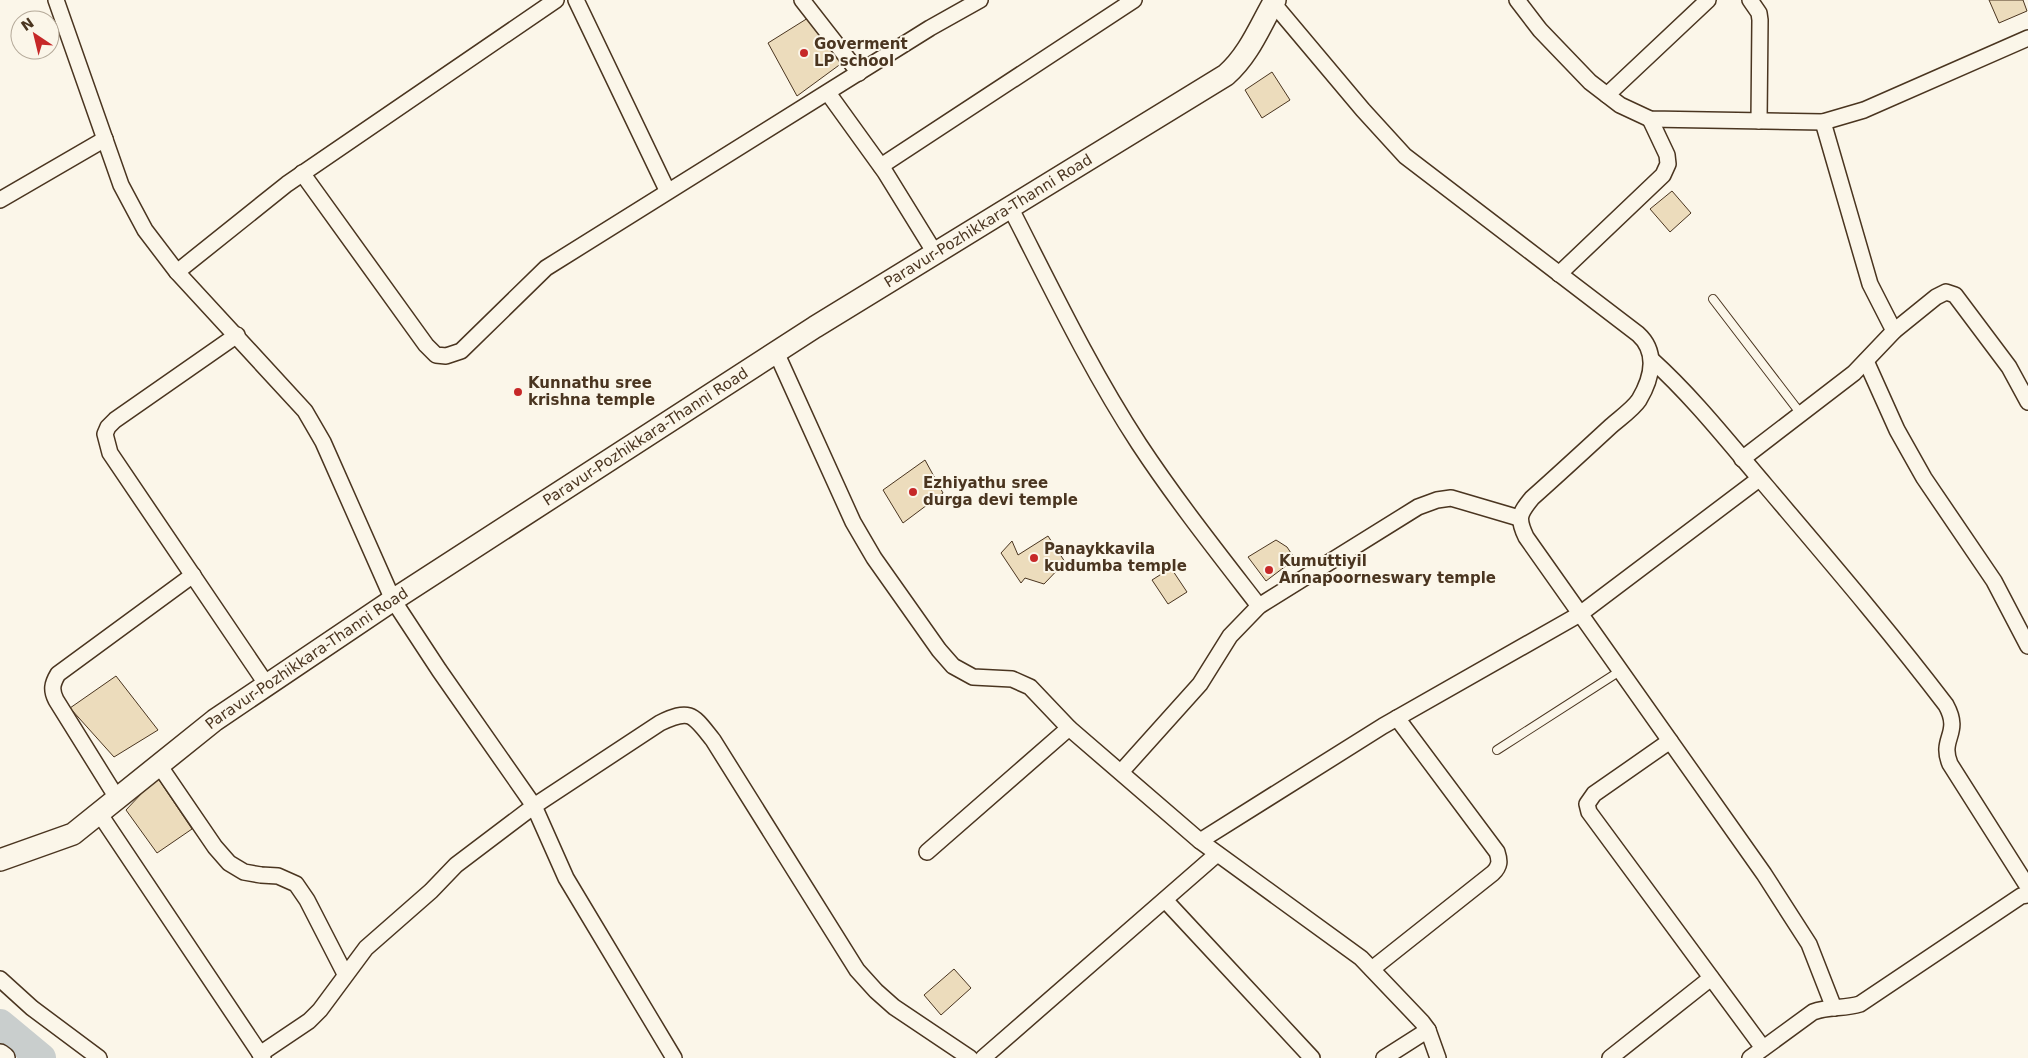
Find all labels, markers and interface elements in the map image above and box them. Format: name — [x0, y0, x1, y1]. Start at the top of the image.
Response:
north arrow — [10, 10, 60, 60]
text: N — [18, 14, 37, 34]
place label: Goverment LP school — [814, 35, 908, 70]
marker: Goverment LP school — [798, 47, 810, 59]
street label: Paravur-Pozhikkara-Thanni Road — [881, 150, 1095, 291]
street label: Paravur-Pozhikkara-Thanni Road — [540, 364, 751, 510]
place label: Kunnathu sree krishna temple — [528, 374, 655, 409]
marker: Kunnathu sree krishna temple — [512, 386, 524, 398]
place label: Ezhiyathu sree durga devi temple — [923, 474, 1078, 509]
marker: Ezhiyathu sree durga devi temple — [907, 486, 919, 498]
place label: Panaykkavila kudumba temple — [1044, 540, 1187, 575]
marker: Panaykkavila kudumba temple — [1028, 552, 1040, 564]
place label: Kumuttiyil Annapoorneswary temple — [1279, 552, 1496, 587]
marker: Kumuttiyil Annapoorneswary temple — [1263, 564, 1275, 576]
street label: Paravur-Pozhikkara-Thanni Road — [202, 584, 411, 733]

